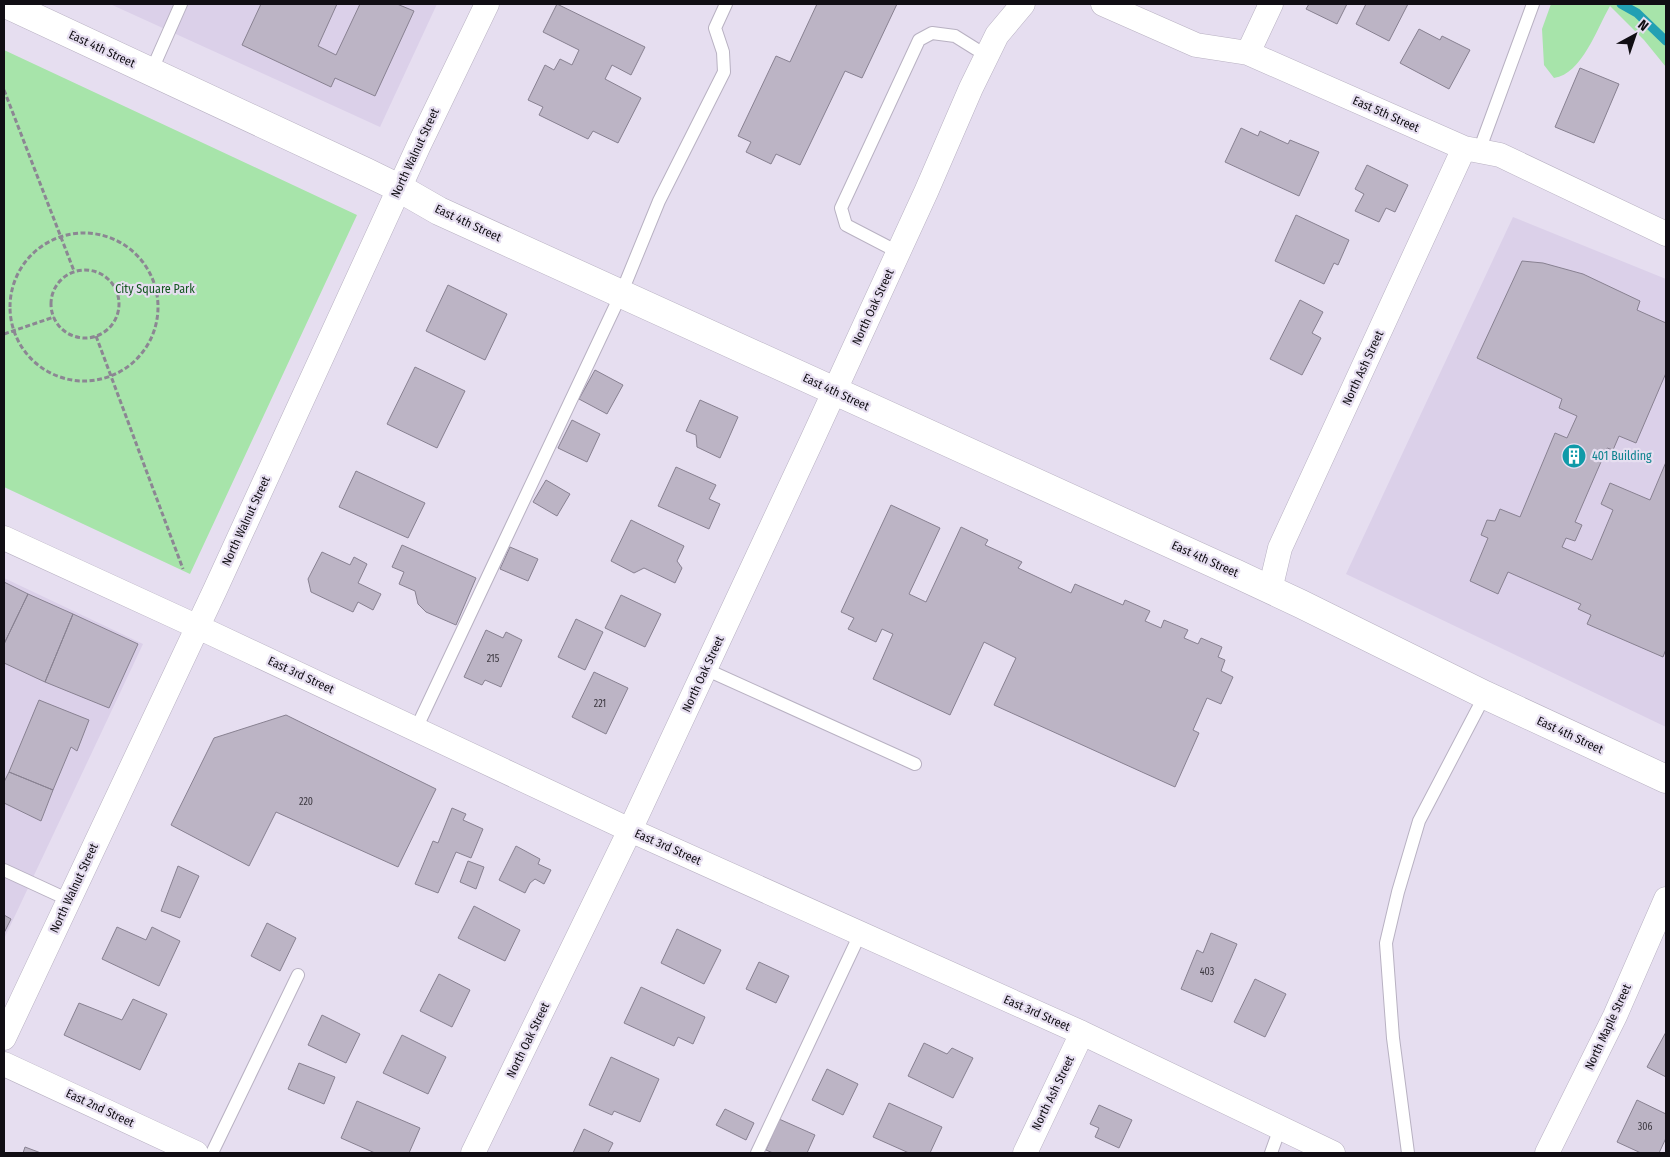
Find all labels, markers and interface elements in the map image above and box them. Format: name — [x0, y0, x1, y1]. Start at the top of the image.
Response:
north arrow — [1610, 10, 1660, 60]
text: N — [1634, 16, 1652, 35]
street label: East 4th Street — [67, 28, 137, 70]
street label: East 5th Street — [1351, 93, 1421, 135]
street label: North Walnut Street — [388, 106, 442, 200]
street label: East 4th Street — [433, 202, 503, 244]
street label: North Oak Street — [849, 267, 897, 347]
park label: City Square Park — [115, 282, 195, 296]
street label: North Ash Street — [1340, 328, 1386, 408]
street label: East 4th Street — [801, 371, 871, 413]
building icon: 401 Building — [1561, 443, 1587, 469]
place label: 401 Building — [1592, 449, 1652, 463]
street label: North Walnut Street — [219, 474, 273, 568]
street label: East 4th Street — [1169, 538, 1241, 580]
street label: North Oak Street — [679, 634, 727, 714]
house number: 215 — [487, 653, 500, 665]
street label: East 3rd Street — [266, 654, 336, 696]
house number: 221 — [594, 698, 606, 710]
street label: East 4th Street — [1535, 714, 1605, 756]
house number: 220 — [299, 796, 313, 808]
street label: East 3rd Street — [633, 826, 703, 868]
street label: North Walnut Street — [47, 841, 101, 935]
house number: 403 — [1200, 966, 1215, 978]
street label: North Maple Street — [1582, 982, 1634, 1072]
street label: East 3rd Street — [1002, 992, 1072, 1034]
street label: North Oak Street — [504, 1000, 552, 1080]
street label: North Ash Street — [1029, 1053, 1077, 1132]
street label: East 2nd Street — [64, 1086, 136, 1130]
house number: 306 — [1638, 1121, 1652, 1133]

